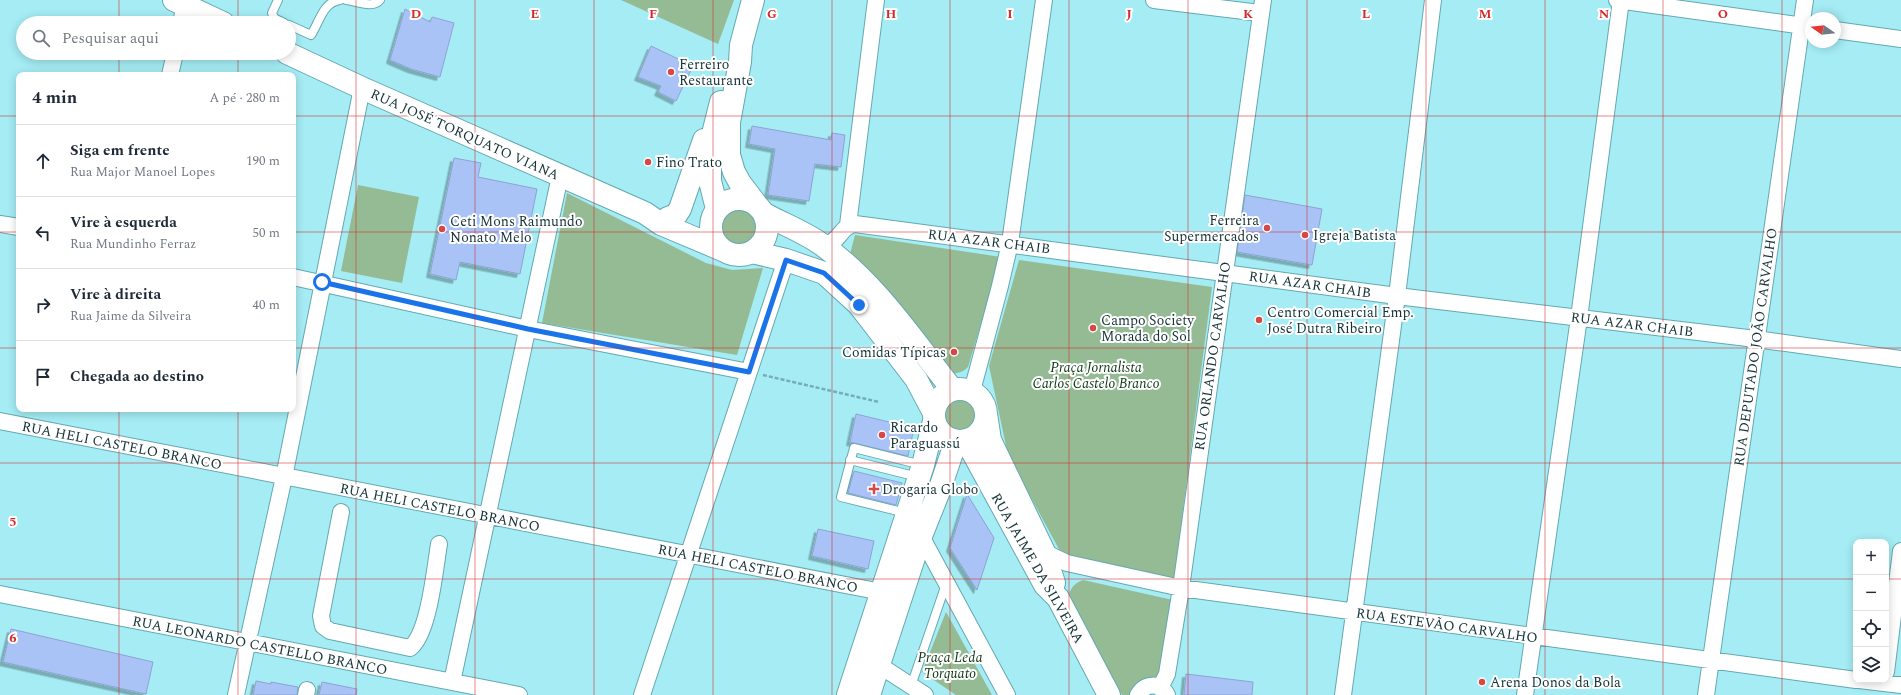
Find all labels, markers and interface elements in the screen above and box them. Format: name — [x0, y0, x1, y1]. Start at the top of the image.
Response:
text: D — [411, 4, 421, 24]
text: E — [531, 4, 540, 24]
text: F — [649, 4, 657, 24]
text: G — [767, 4, 777, 24]
text: H — [886, 4, 897, 24]
text: I — [1007, 4, 1013, 24]
text: J — [1126, 4, 1132, 24]
text: K — [1243, 4, 1253, 24]
text: L — [1362, 4, 1370, 24]
text: M — [1479, 4, 1492, 24]
text: N — [1599, 4, 1610, 24]
text: O — [1718, 4, 1728, 24]
north arrow — [1805, 12, 1841, 48]
search box — [16, 16, 296, 60]
icon: search — [30, 27, 52, 49]
text: Pesquisar aqui — [62, 27, 159, 50]
place label: Ferreiro Restaurante — [679, 54, 753, 91]
marker: Ferreiro Restaurante — [666, 67, 676, 77]
street label: RUA JOSÉ TORQUATO VIANA — [367, 83, 563, 186]
text: 4 min — [32, 85, 77, 111]
text: A pé · 280 m — [210, 88, 280, 108]
text: Siga em frente — [70, 139, 170, 162]
icon: ahead — [32, 150, 54, 172]
text: 190 m — [246, 151, 280, 171]
place label: Fino Trato — [656, 152, 722, 173]
marker: Fino Trato — [643, 157, 653, 167]
text: Rua Major Manoel Lopes — [70, 162, 215, 182]
place label: Ferreira Supermercados — [1164, 210, 1259, 247]
text: Vire à esquerda — [70, 211, 177, 234]
place label: Ceti Mons Raimundo Nonato Melo — [450, 211, 583, 248]
icon: left — [32, 222, 54, 244]
text: 50 m — [253, 223, 280, 243]
marker: Ferreira Supermercados — [1262, 223, 1272, 233]
marker: Ceti Mons Raimundo Nonato Melo — [437, 224, 447, 234]
street label: RUA AZAR CHAIB — [927, 224, 1051, 259]
place label: Igreja Batista — [1313, 225, 1396, 246]
street label: RUA DEPUTADO JOÃO CARVALHO — [1728, 226, 1783, 468]
marker: Igreja Batista — [1300, 230, 1310, 240]
text: Rua Mundinho Ferraz — [70, 234, 196, 254]
street label: RUA ORLANDO CARVALHO — [1189, 260, 1236, 452]
street label: RUA AZAR CHAIB — [1247, 266, 1372, 303]
route start — [313, 273, 331, 291]
text: Vire à direita — [70, 283, 161, 306]
icon: right — [32, 294, 54, 316]
text: 40 m — [253, 295, 280, 315]
route end — [850, 296, 868, 314]
place label: Centro Comercial Emp. José Dutra Ribeiro — [1267, 302, 1414, 339]
text: Rua Jaime da Silveira — [70, 306, 191, 326]
street label: RUA AZAR CHAIB — [1570, 307, 1694, 342]
place label: Campo Society Morada do Sol — [1101, 310, 1195, 347]
marker: Centro Comercial Emp. José Dutra Ribeiro — [1254, 315, 1264, 325]
marker: Campo Society Morada do Sol — [1088, 323, 1098, 333]
place label: Comidas Típicas — [842, 342, 946, 363]
marker: Comidas Típicas — [949, 347, 959, 357]
park label: Praça Jornalista Carlos Castelo Branco — [1032, 357, 1160, 394]
text: Chegada ao destino — [70, 365, 204, 388]
icon: arrive — [32, 366, 54, 388]
street label: RUA HELI CASTELO BRANCO — [20, 416, 224, 475]
place label: Ricardo Paraguassú — [890, 417, 960, 454]
marker: Ricardo Paraguassú — [877, 430, 887, 440]
street label: RUA HELI CASTELO BRANCO — [338, 478, 542, 537]
place label: Drogaria Globo — [882, 479, 978, 500]
marker: Drogaria Globo — [869, 484, 879, 494]
street label: RUA JAIME DA SILVEIRA — [986, 489, 1090, 648]
text: 5 — [9, 512, 17, 532]
street label: RUA HELI CASTELO BRANCO — [656, 539, 860, 598]
map controls — [1853, 539, 1889, 683]
button: + — [1853, 539, 1889, 575]
button: − — [1853, 575, 1889, 611]
street label: RUA ESTEVÃO CARVALHO — [1355, 602, 1539, 649]
street label: RUA LEONARDO CASTELLO BRANCO — [131, 610, 389, 681]
button: locate — [1853, 611, 1889, 647]
text: 6 — [9, 628, 17, 648]
park label: Praça Leda Torquato — [917, 647, 983, 684]
button: layers — [1853, 647, 1889, 683]
place label: Arena Donos da Bola — [1490, 672, 1621, 693]
marker: Arena Donos da Bola — [1477, 677, 1487, 687]

